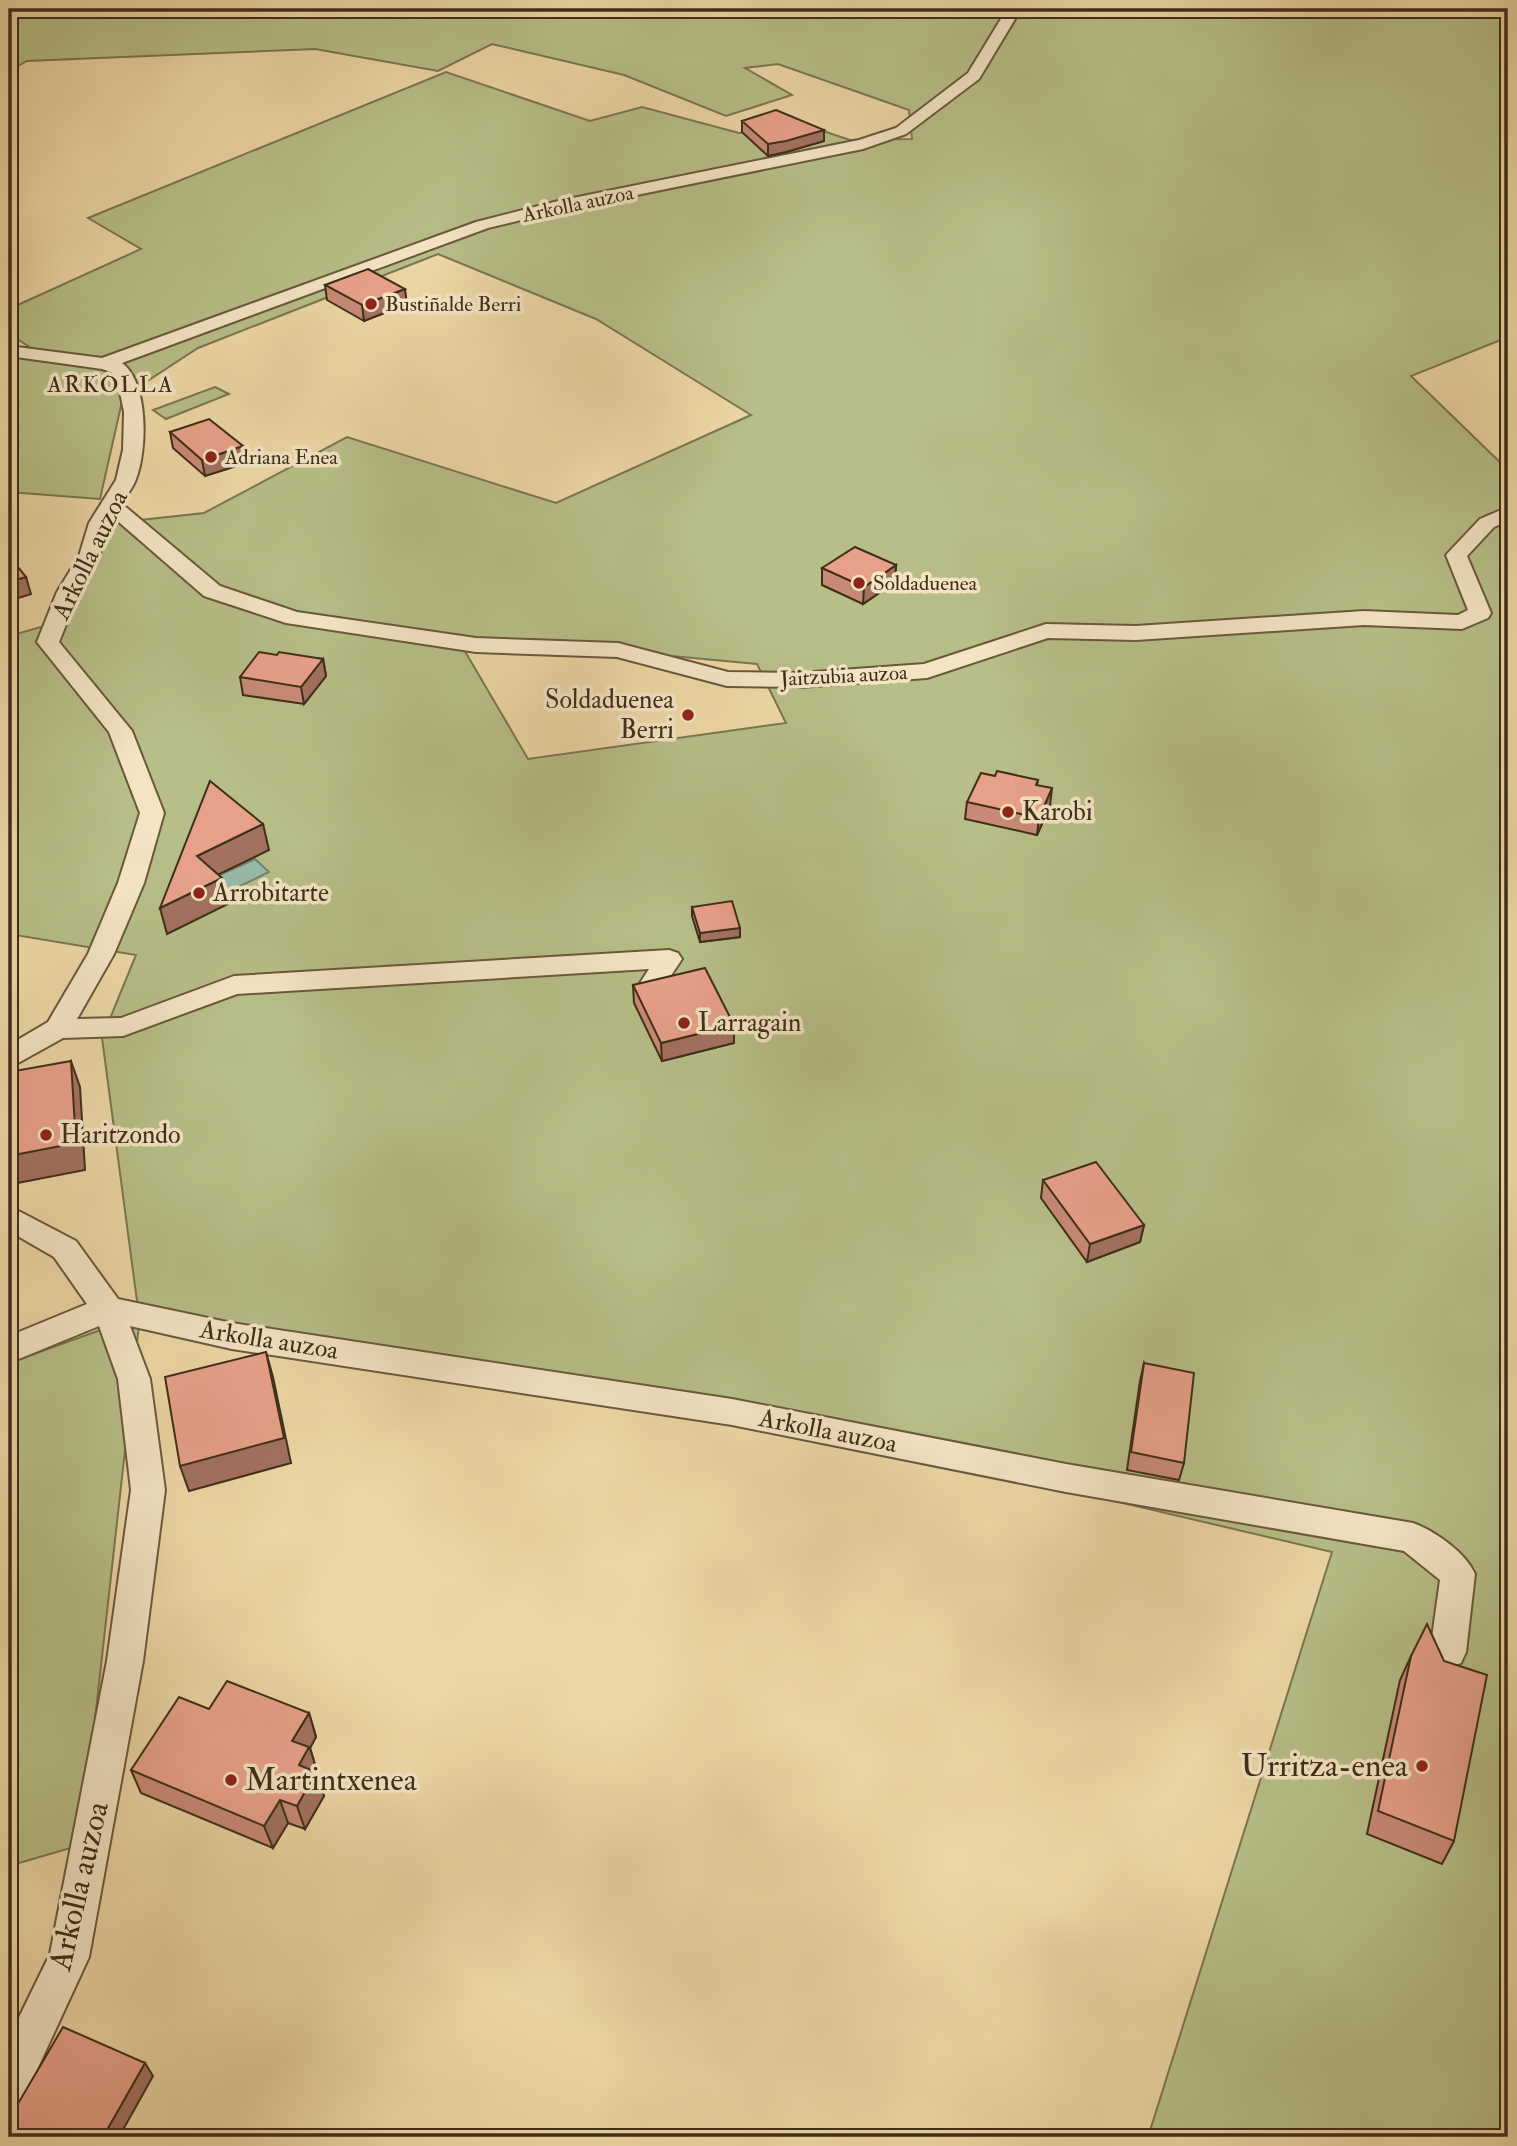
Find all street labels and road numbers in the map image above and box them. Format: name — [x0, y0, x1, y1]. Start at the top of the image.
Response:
street label: Arkolla auzoa — [519, 179, 636, 229]
street label: Arkolla auzoa — [45, 485, 135, 626]
street label: Jaitzubia auzoa — [779, 659, 909, 693]
street label: Arkolla auzoa — [196, 1313, 341, 1367]
street label: Arkolla auzoa — [755, 1402, 900, 1460]
street label: Arkolla auzoa — [40, 1797, 118, 1975]

